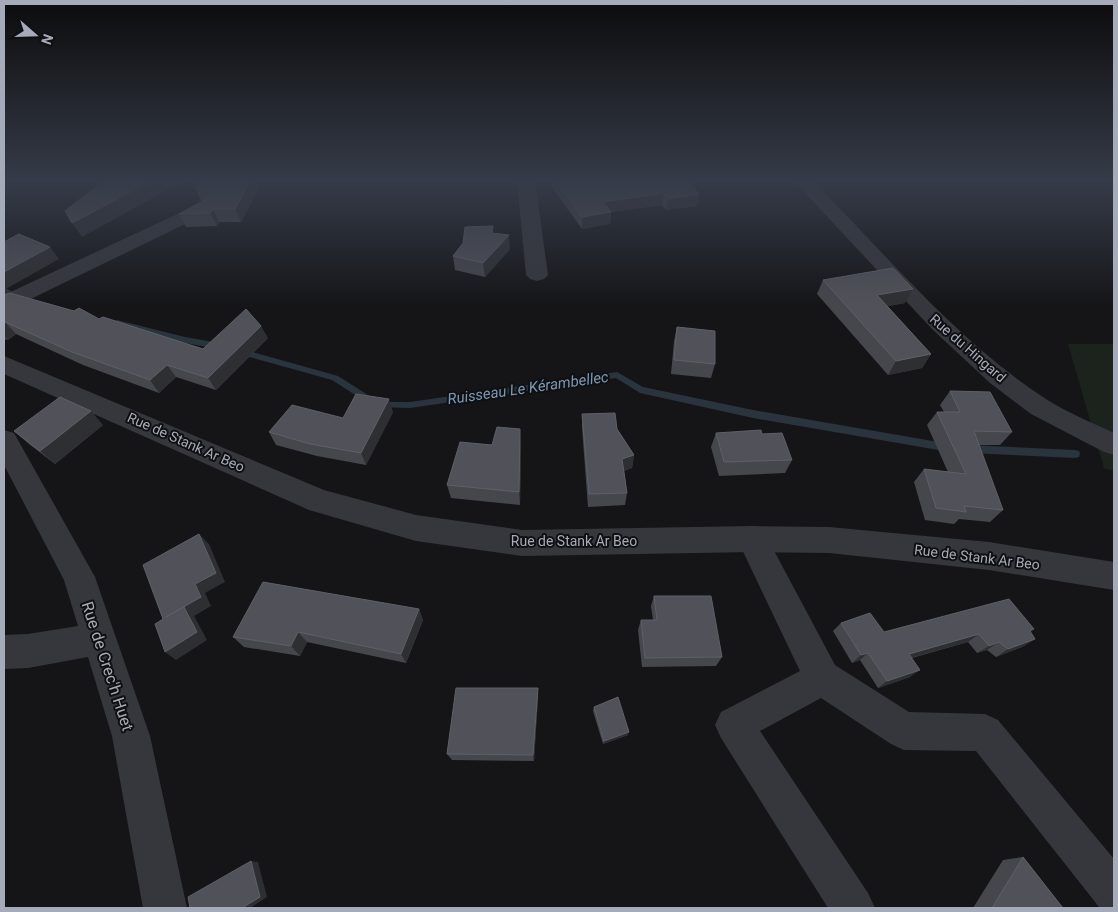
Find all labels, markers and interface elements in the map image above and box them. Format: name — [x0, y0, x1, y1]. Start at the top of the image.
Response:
north arrow — [10, 10, 60, 60]
text: N — [38, 32, 56, 47]
street label: Rue du Hingard — [927, 311, 1009, 385]
water label: Ruisseau Le Kérambellec — [446, 368, 610, 408]
street label: Rue de Stank Ar Beo — [125, 409, 247, 475]
street label: Rue de Stank Ar Beo — [511, 533, 637, 549]
street label: Rue de Stank Ar Beo — [913, 541, 1041, 573]
street label: Rue de Crec'h Huet — [78, 599, 137, 733]

